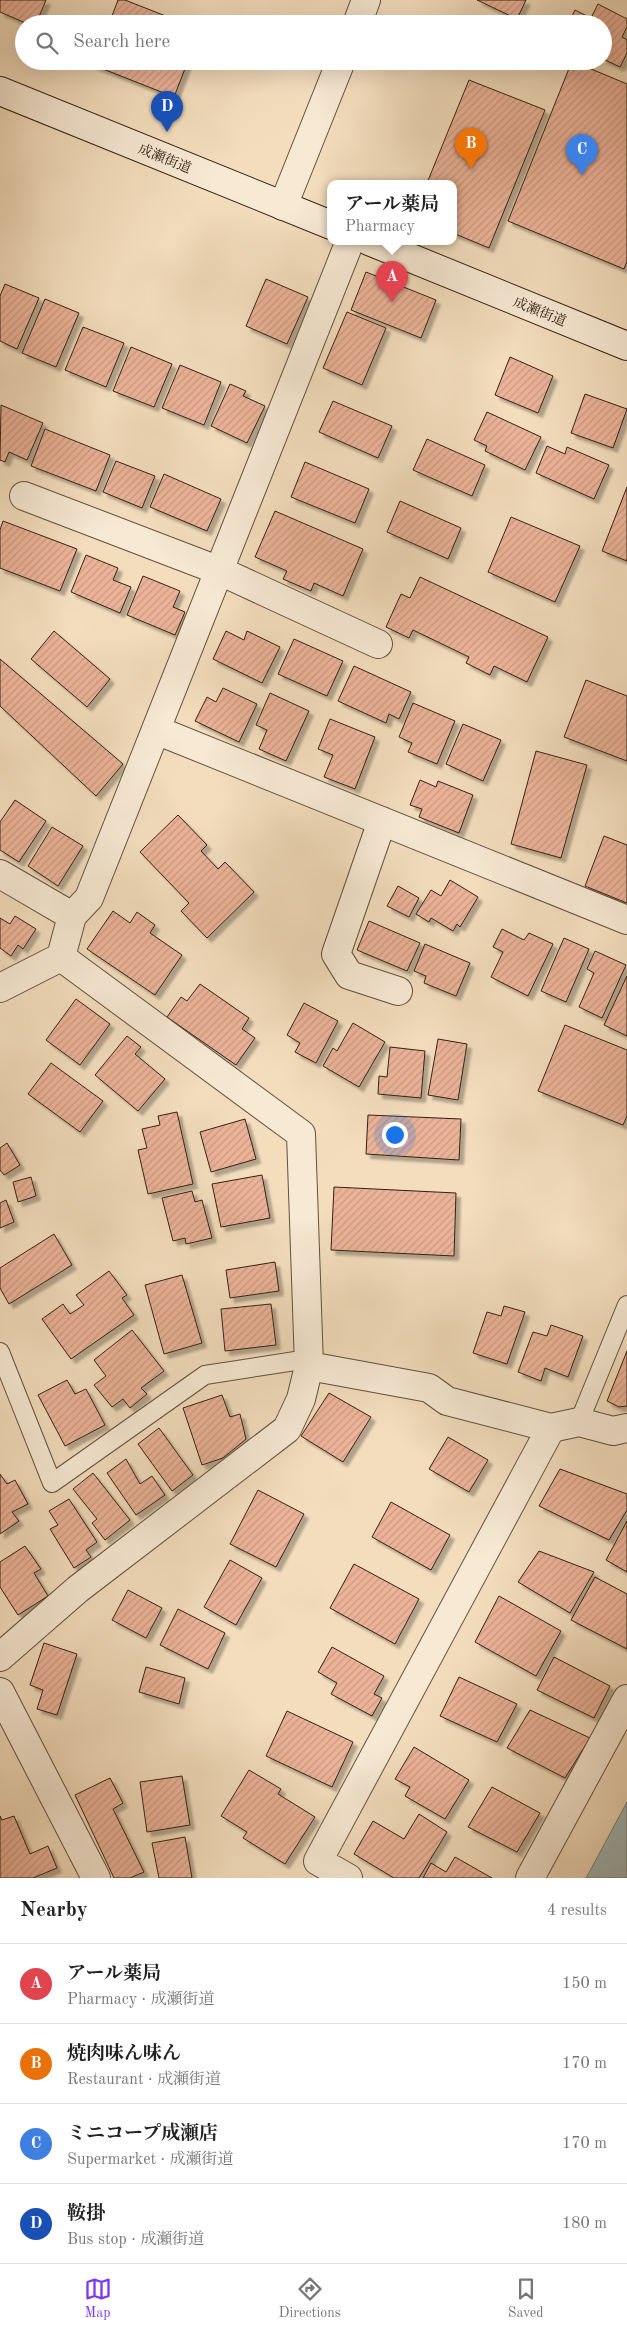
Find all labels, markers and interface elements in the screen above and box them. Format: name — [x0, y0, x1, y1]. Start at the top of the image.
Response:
search box — [15, 15, 612, 70]
icon: search — [33, 29, 61, 57]
text: Search here — [73, 33, 170, 52]
pin: D — [151, 91, 183, 132]
pin: B — [455, 128, 487, 169]
pin: C — [566, 134, 598, 175]
street label: 成瀬街道 — [136, 141, 194, 176]
popup — [327, 180, 457, 245]
text: アール薬局 — [345, 196, 439, 215]
text: Pharmacy — [345, 219, 415, 235]
pin: A — [376, 261, 408, 302]
street label: 成瀬街道 — [511, 294, 569, 329]
your location — [382, 1122, 408, 1148]
text: Nearby — [20, 1900, 88, 1921]
text: 4 results — [547, 1903, 607, 1919]
text: アール薬局 — [67, 1965, 161, 1984]
text: A — [30, 1976, 42, 1992]
text: 150 m — [562, 1976, 607, 1992]
text: Pharmacy · 成瀬街道 — [67, 1992, 215, 2008]
text: 焼肉味ん味ん — [67, 2045, 181, 2064]
text: B — [30, 2056, 42, 2072]
text: 170 m — [562, 2056, 607, 2072]
text: Restaurant · 成瀬街道 — [67, 2072, 221, 2088]
text: ミニコープ成瀬店 — [67, 2125, 218, 2144]
text: C — [31, 2136, 41, 2152]
text: 170 m — [562, 2136, 607, 2152]
text: Supermarket · 成瀬街道 — [67, 2152, 234, 2168]
text: 鞍掛 — [67, 2205, 105, 2224]
text: D — [30, 2216, 42, 2232]
text: 180 m — [562, 2216, 607, 2232]
text: Bus stop · 成瀬街道 — [67, 2232, 204, 2248]
tab: Map — [84, 2275, 112, 2322]
tab: Directions — [279, 2275, 341, 2322]
tab: Saved — [508, 2275, 543, 2322]

